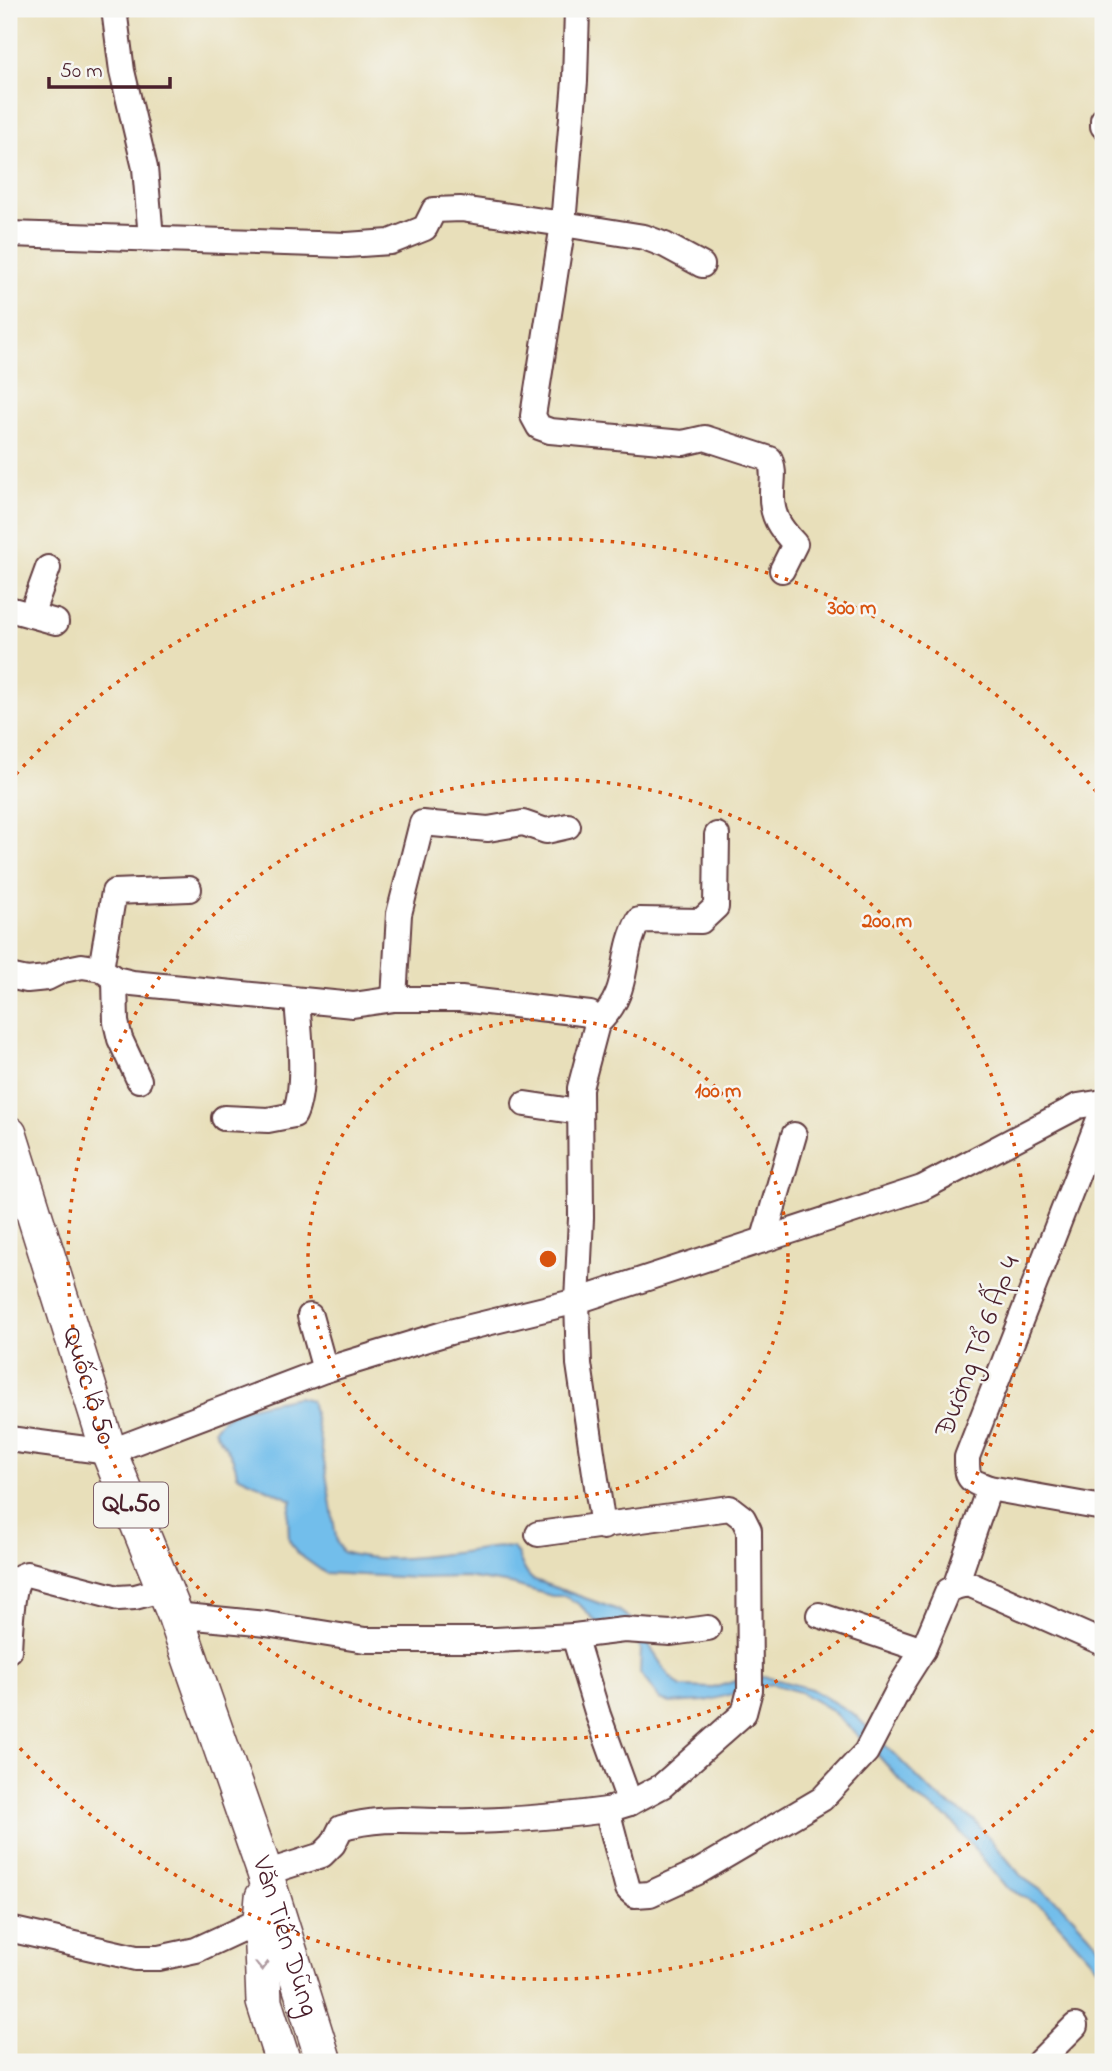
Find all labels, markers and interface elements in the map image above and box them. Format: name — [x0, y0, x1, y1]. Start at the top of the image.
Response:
scale bar — [49, 46, 170, 90]
text: 50 m — [60, 57, 103, 87]
text: 300 m — [827, 594, 876, 624]
text: 200 m — [861, 907, 912, 937]
text: 100 m — [695, 1077, 741, 1107]
centre of rings — [536, 1247, 560, 1271]
street label: Đường Tổ 6 Ấp 4 — [922, 1249, 1033, 1445]
street label: Quốc lộ 50 — [50, 1322, 126, 1450]
road number: QL.50 — [94, 1482, 168, 1528]
street label: Văn Tiến Dũng — [240, 1850, 329, 2022]
one-way arrow — [255, 1960, 270, 1971]

